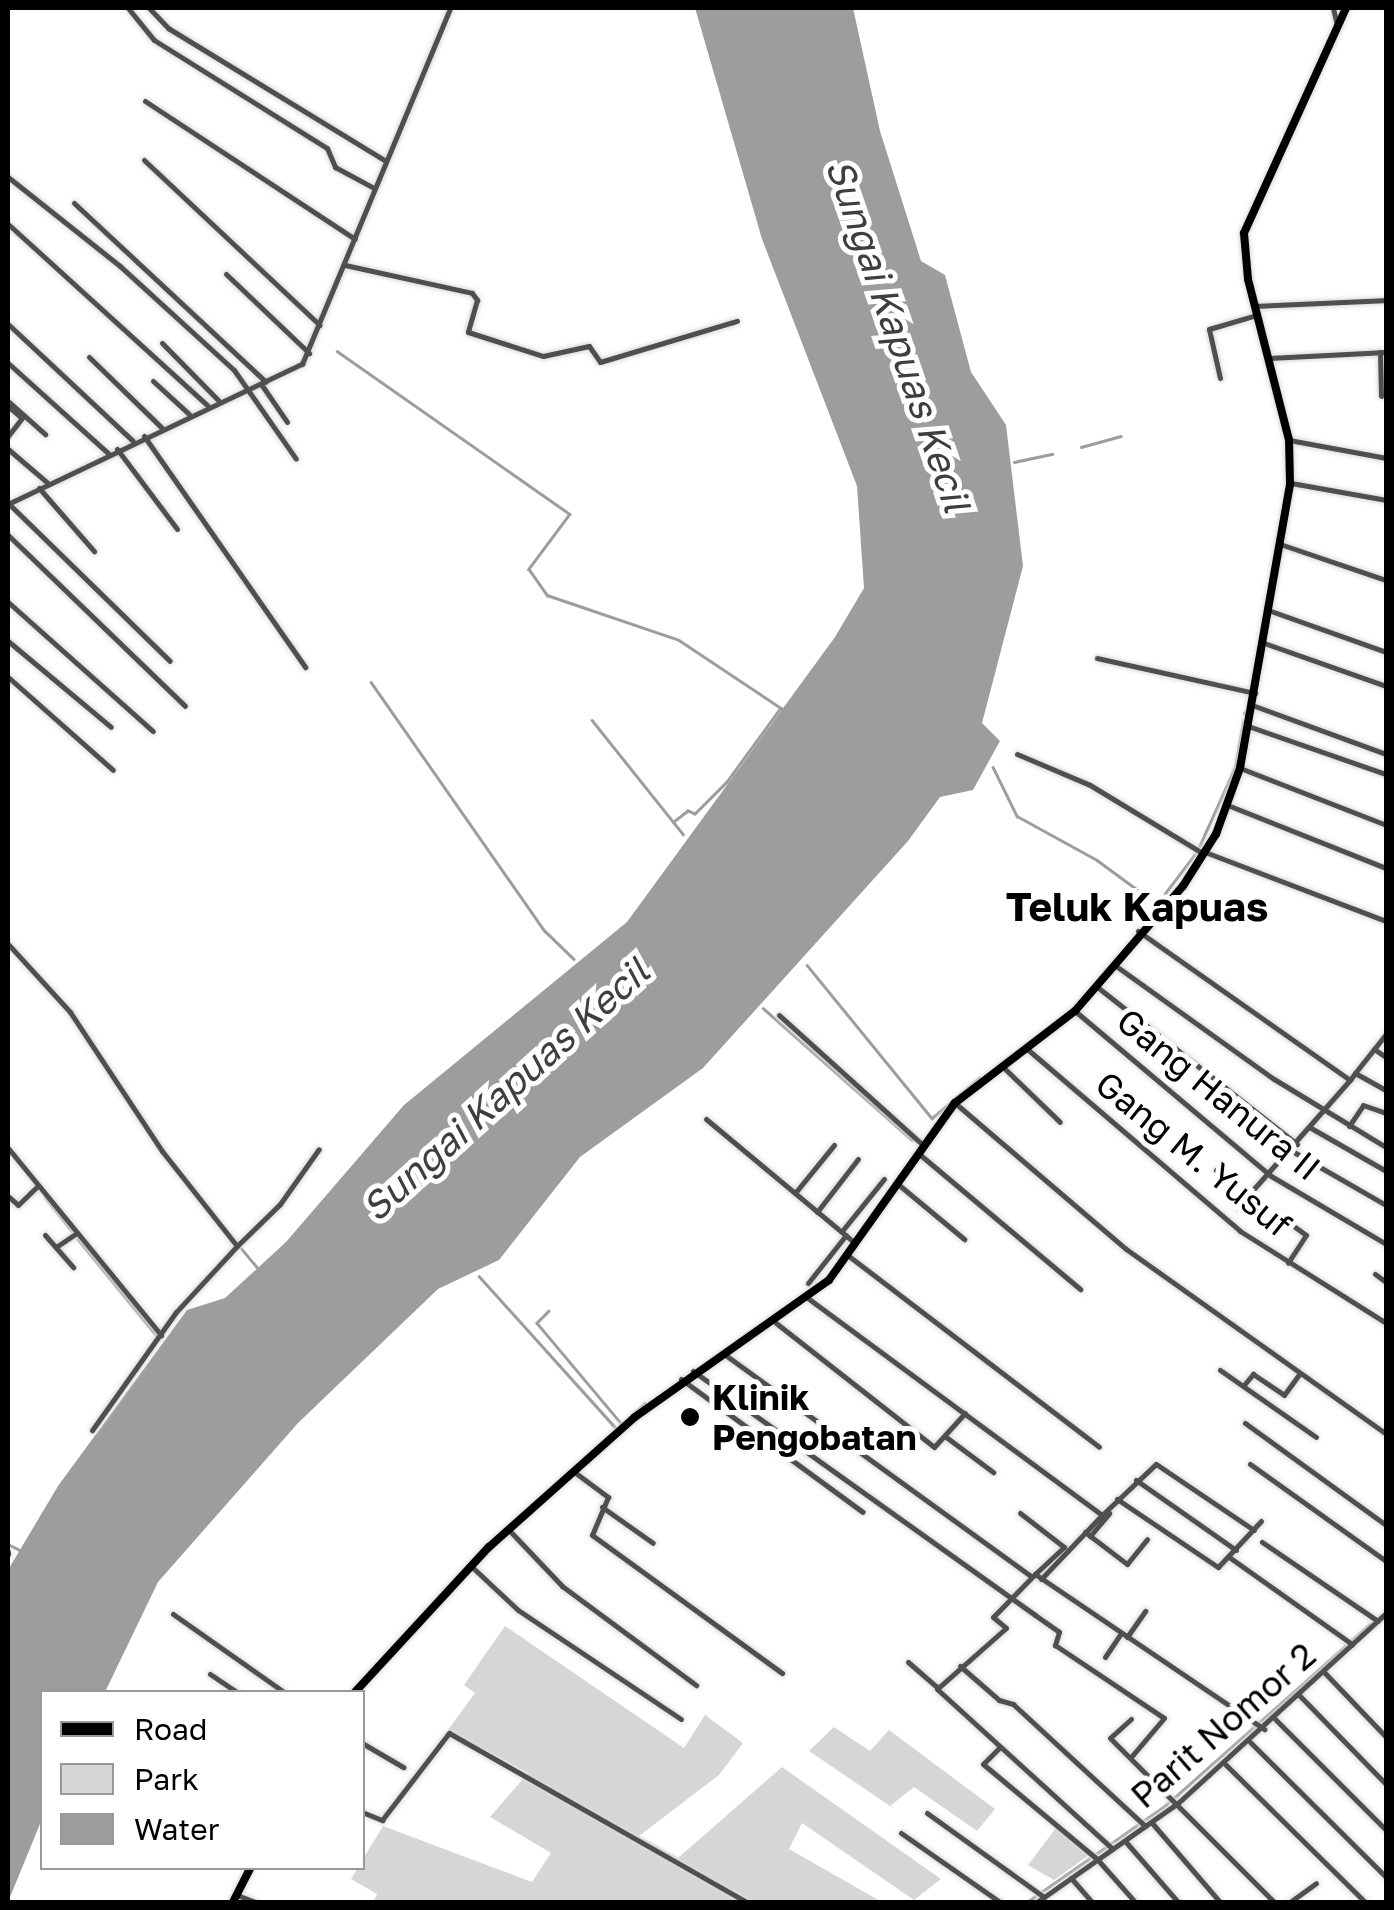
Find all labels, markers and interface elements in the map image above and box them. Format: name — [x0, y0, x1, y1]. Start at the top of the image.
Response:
water label: Sungai Kapuas Kecil — [817, 152, 981, 518]
district label: Teluk Kapuas — [1006, 882, 1268, 930]
water label: Sungai Kapuas Kecil — [352, 948, 658, 1230]
street label: Gang Hanura II — [1109, 999, 1329, 1189]
street label: Gang M. Yusuf — [1088, 1062, 1300, 1246]
place label: Klinik Pengobatan — [712, 1376, 917, 1458]
marker: Klinik Pengobatan — [677, 1404, 703, 1430]
street label: Parit Nomor 2 — [1122, 1634, 1324, 1816]
legend — [40, 1690, 365, 1870]
text: Road — [134, 1711, 208, 1747]
text: Park — [134, 1761, 199, 1797]
text: Water — [134, 1811, 219, 1847]

